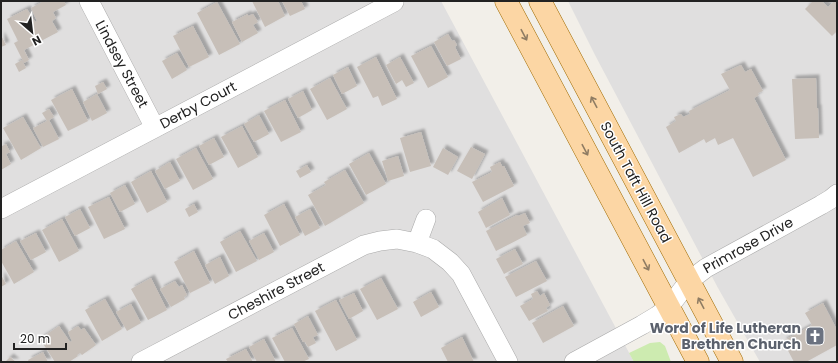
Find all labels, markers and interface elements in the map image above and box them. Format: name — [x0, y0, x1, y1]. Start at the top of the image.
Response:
north arrow — [12, 12, 52, 52]
street label: Lindsey Street — [91, 17, 153, 111]
one-way arrow — [521, 29, 529, 41]
text: N — [29, 32, 44, 50]
street label: Derby Court — [156, 76, 240, 134]
one-way arrow — [589, 96, 597, 108]
street label: South Taft Hill Road — [596, 118, 676, 246]
one-way arrow — [582, 144, 590, 156]
street label: Primrose Drive — [699, 212, 797, 278]
street label: Cheshire Street — [224, 257, 328, 325]
one-way arrow — [643, 259, 651, 271]
one-way arrow — [696, 297, 704, 309]
place label: Word of Life Lutheran Brethren Church — [650, 318, 801, 354]
scale bar — [14, 325, 66, 351]
church icon: Word of Life Lutheran Brethren Church — [804, 325, 826, 347]
text: 20 m — [20, 330, 50, 347]

